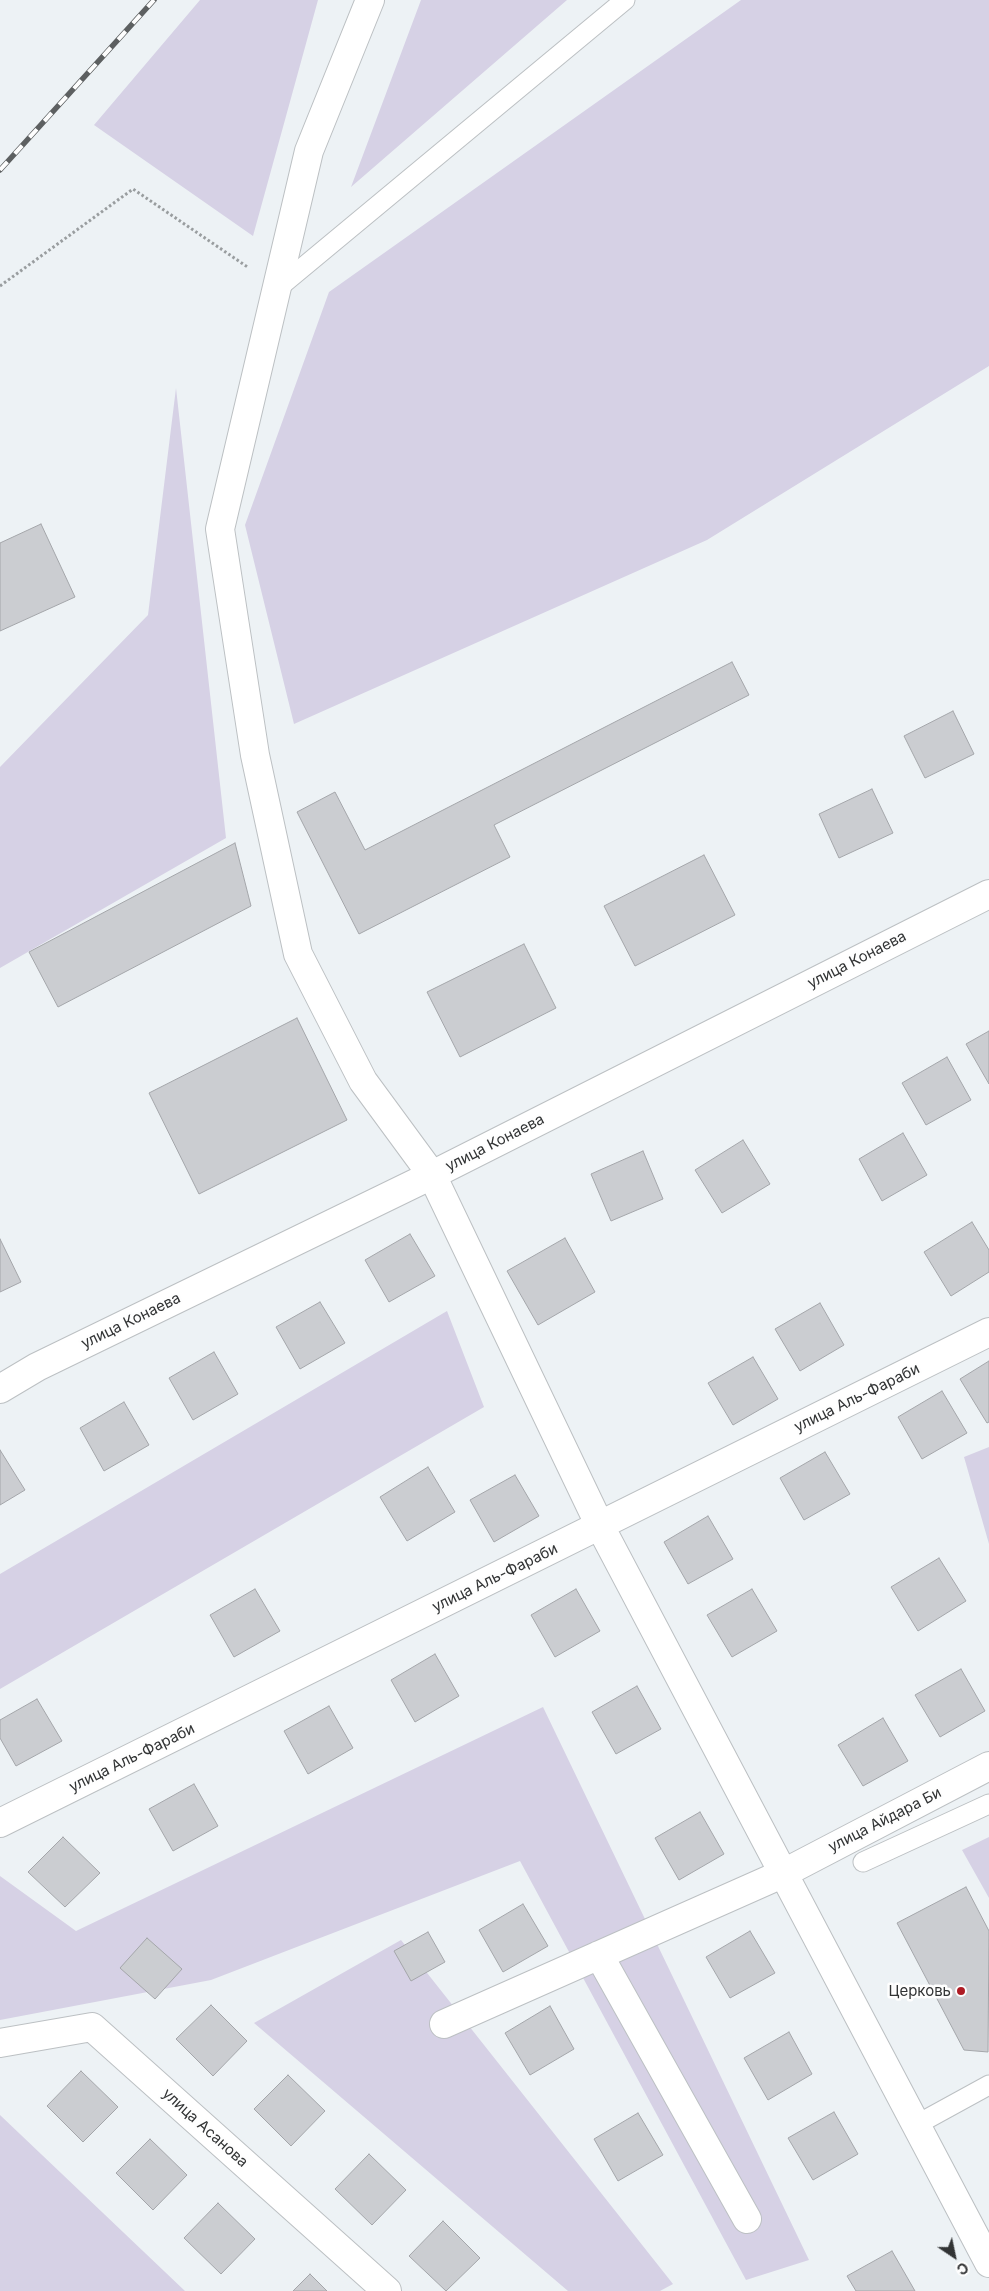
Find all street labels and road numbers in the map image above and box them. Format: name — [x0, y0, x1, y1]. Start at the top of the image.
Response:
street label: улица Конаева — [805, 927, 909, 993]
street label: улица Конаева — [443, 1110, 547, 1176]
street label: улица Конаева — [78, 1289, 184, 1353]
street label: улица Аль-Фараби — [791, 1360, 923, 1436]
street label: улица Аль-Фараби — [429, 1540, 561, 1616]
street label: улица Аль-Фараби — [66, 1720, 198, 1796]
street label: улица Айдара Би — [825, 1784, 945, 1856]
street label: улица Асанова — [158, 2085, 252, 2171]

